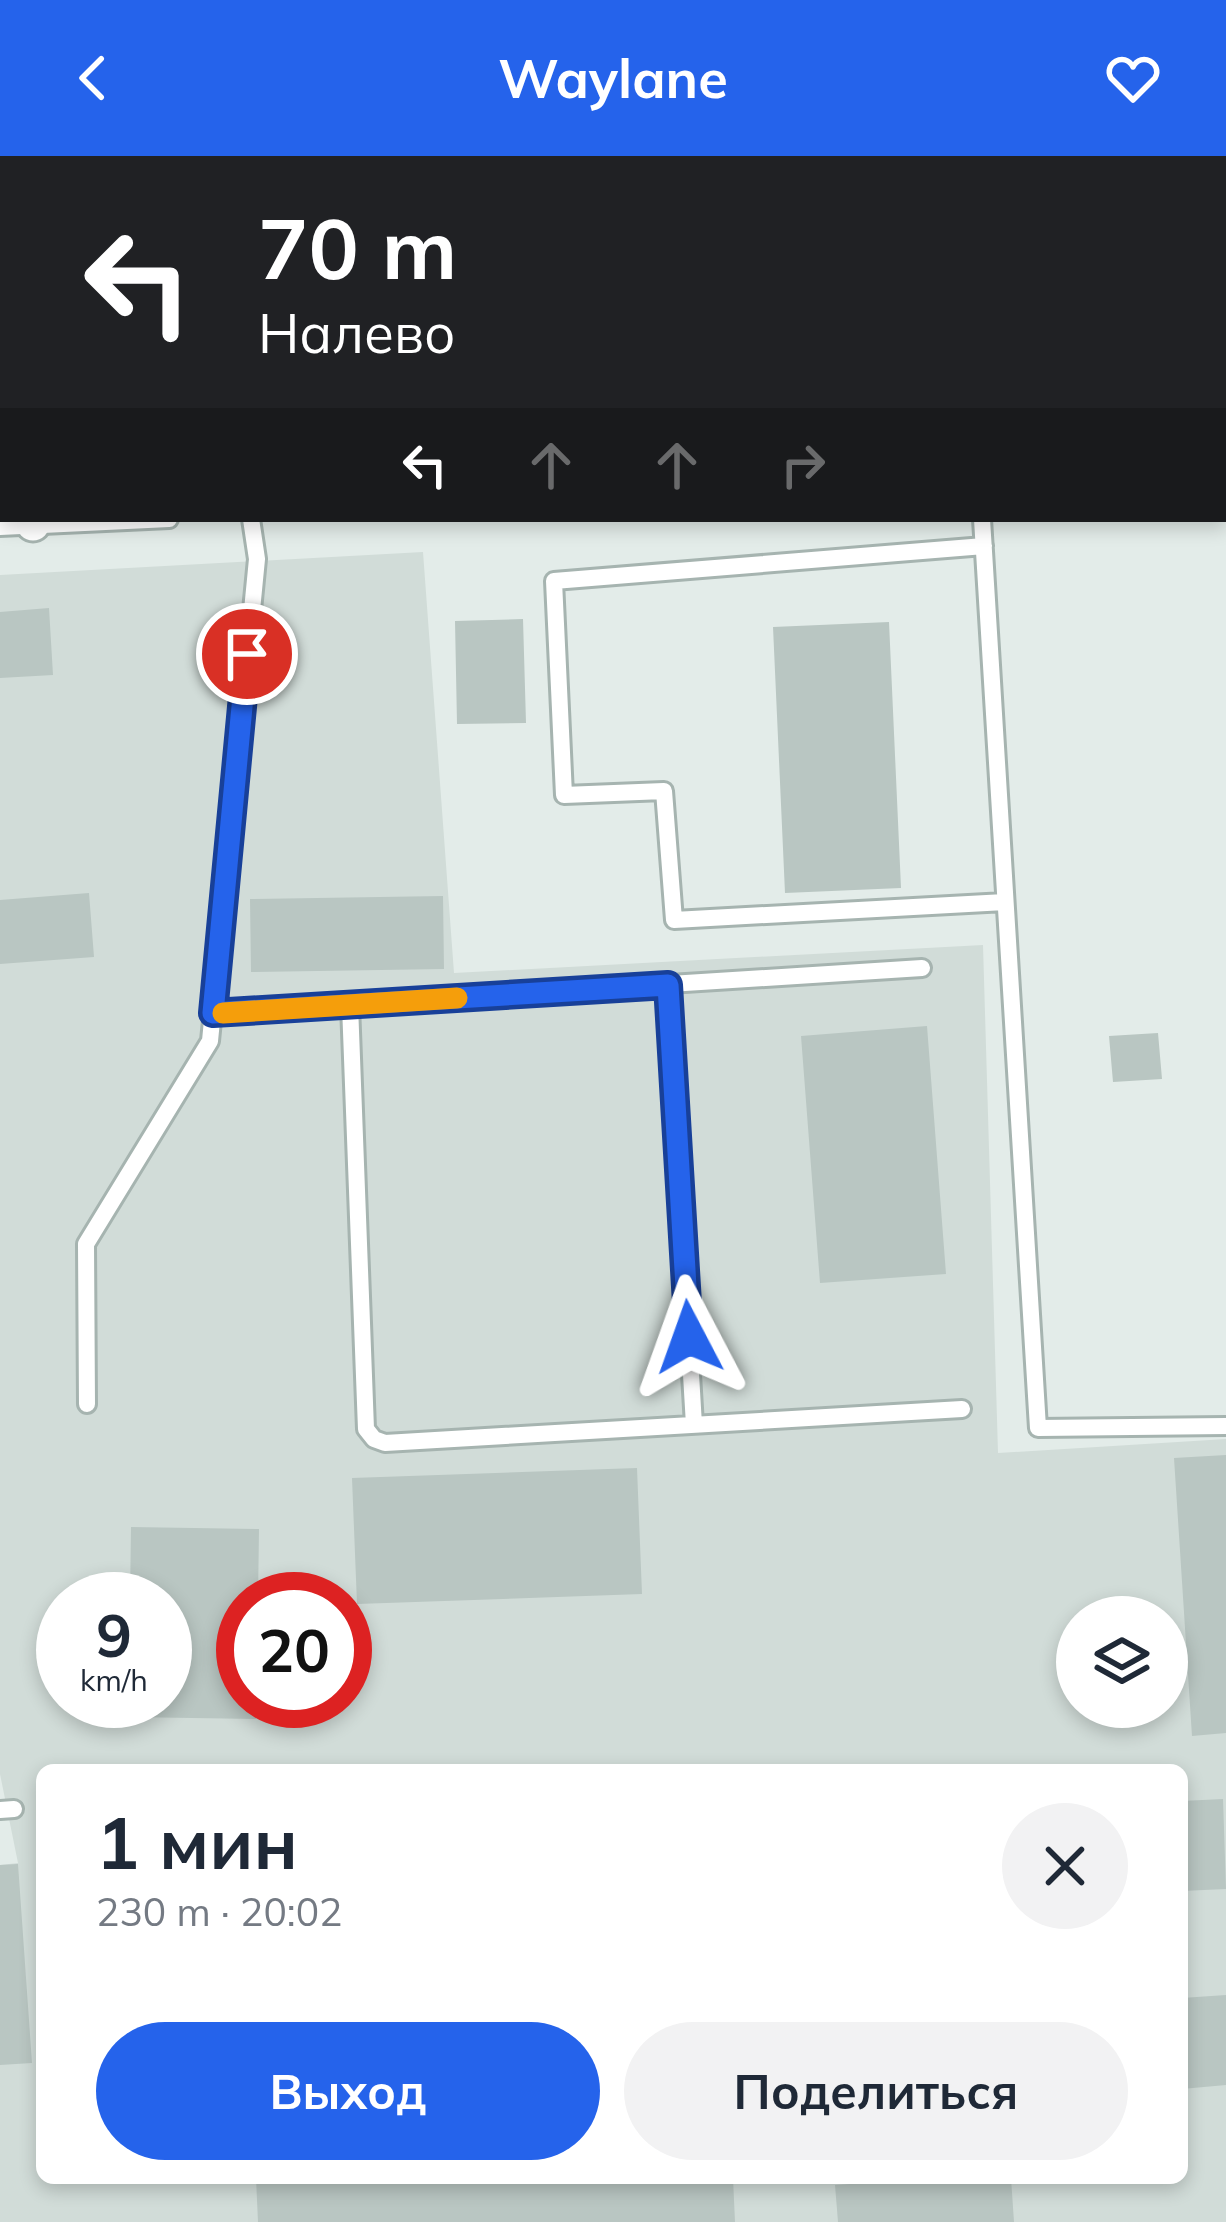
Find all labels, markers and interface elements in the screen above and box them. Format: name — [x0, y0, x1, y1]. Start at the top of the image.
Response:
text: Waylane — [498, 44, 728, 112]
icon: back — [60, 45, 126, 111]
icon: heart — [1100, 45, 1166, 111]
text: 70 m — [258, 195, 457, 300]
icon: left — [60, 204, 216, 360]
text: Налево — [258, 299, 455, 367]
icon: left — [392, 432, 458, 498]
icon: ahead — [518, 432, 584, 498]
icon: ahead — [644, 432, 710, 498]
icon: right — [770, 432, 836, 498]
pin — [196, 603, 298, 705]
icon: arrive — [214, 621, 280, 687]
position arrow — [626, 1274, 752, 1400]
speed limit sign: 20 — [216, 1572, 372, 1728]
map controls — [1056, 1596, 1188, 1728]
button: layers — [1056, 1596, 1188, 1728]
text: 9 — [96, 1597, 132, 1672]
text: km/h — [80, 1661, 148, 1699]
text: 1 мин — [96, 1797, 298, 1887]
button: close — [1002, 1803, 1128, 1929]
text: 230 m · 20:02 — [96, 1887, 342, 1936]
button: Выход — [96, 2022, 600, 2160]
button: Поделиться — [624, 2022, 1128, 2160]

